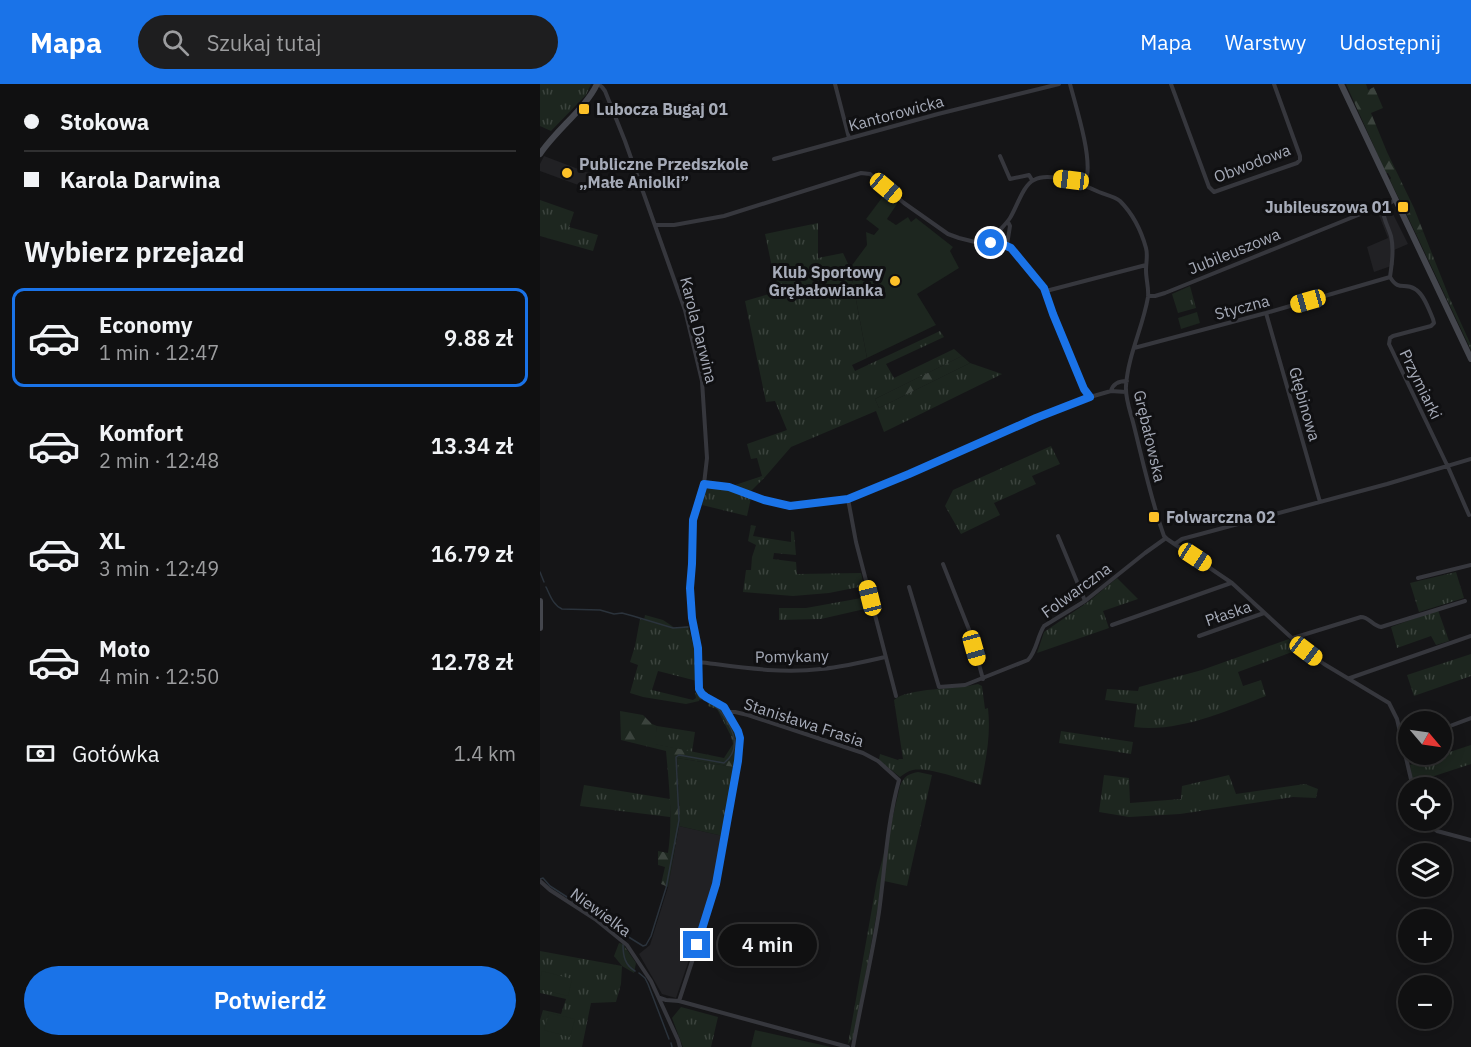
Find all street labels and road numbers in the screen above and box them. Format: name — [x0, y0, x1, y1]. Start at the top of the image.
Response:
street label: Kantorowicka — [846, 91, 946, 135]
street label: Obwodowa — [1211, 139, 1294, 187]
street label: Jubileuszowa — [1185, 223, 1283, 278]
street label: Karola Darwina — [676, 275, 722, 386]
street label: Styczna — [1212, 290, 1272, 324]
street label: Przymiarki — [1395, 346, 1447, 422]
street label: Głębinowa — [1285, 365, 1325, 444]
street label: Grębałowska — [1130, 388, 1170, 484]
street label: Folwarczna — [1037, 558, 1115, 622]
street label: Płaska — [1202, 596, 1254, 630]
street label: Pomykany — [755, 645, 829, 667]
street label: Stanisława Frasia — [741, 693, 867, 751]
street label: Niewielka — [567, 883, 636, 941]

